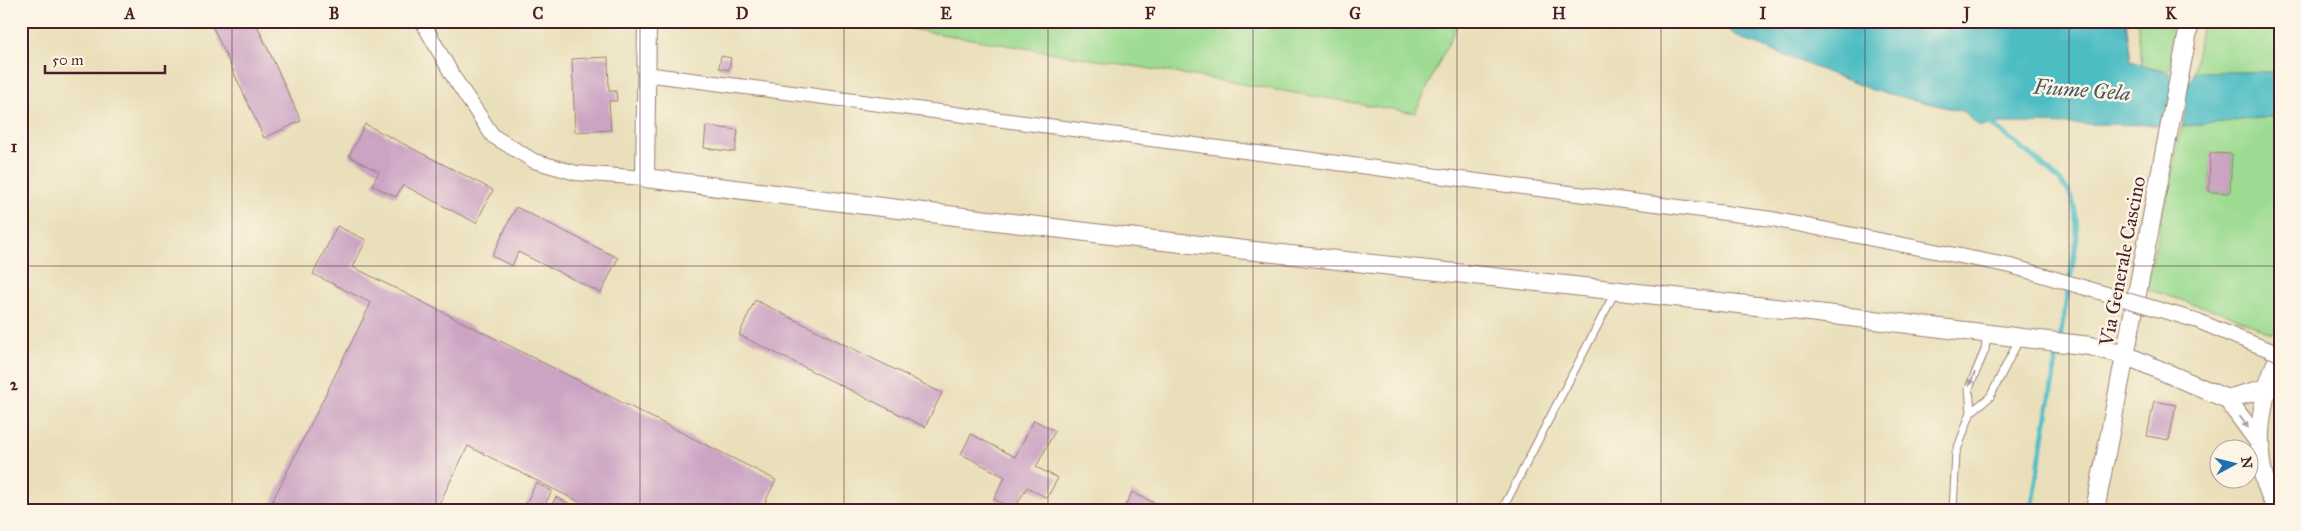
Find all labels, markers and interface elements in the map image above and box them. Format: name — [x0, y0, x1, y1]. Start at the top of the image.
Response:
text: A — [124, 4, 136, 23]
text: B — [329, 4, 339, 23]
text: C — [533, 4, 544, 23]
text: D — [736, 4, 749, 23]
text: E — [940, 4, 952, 23]
text: F — [1145, 4, 1156, 23]
text: G — [1349, 4, 1361, 23]
text: H — [1552, 4, 1566, 23]
text: I — [1760, 4, 1767, 23]
text: J — [1962, 4, 1971, 24]
text: K — [2165, 4, 2177, 23]
scale bar — [45, 42, 165, 74]
text: 50 m — [52, 51, 84, 69]
water label: Fiume Gela — [2032, 74, 2131, 106]
text: 1 — [11, 137, 18, 156]
street label: Via Generale Cascino — [2094, 174, 2150, 349]
one-way arrow — [1968, 372, 1975, 387]
text: 2 — [10, 375, 19, 394]
one-way arrow — [2239, 415, 2249, 429]
north arrow — [2208, 438, 2258, 488]
text: N — [2237, 456, 2256, 470]

